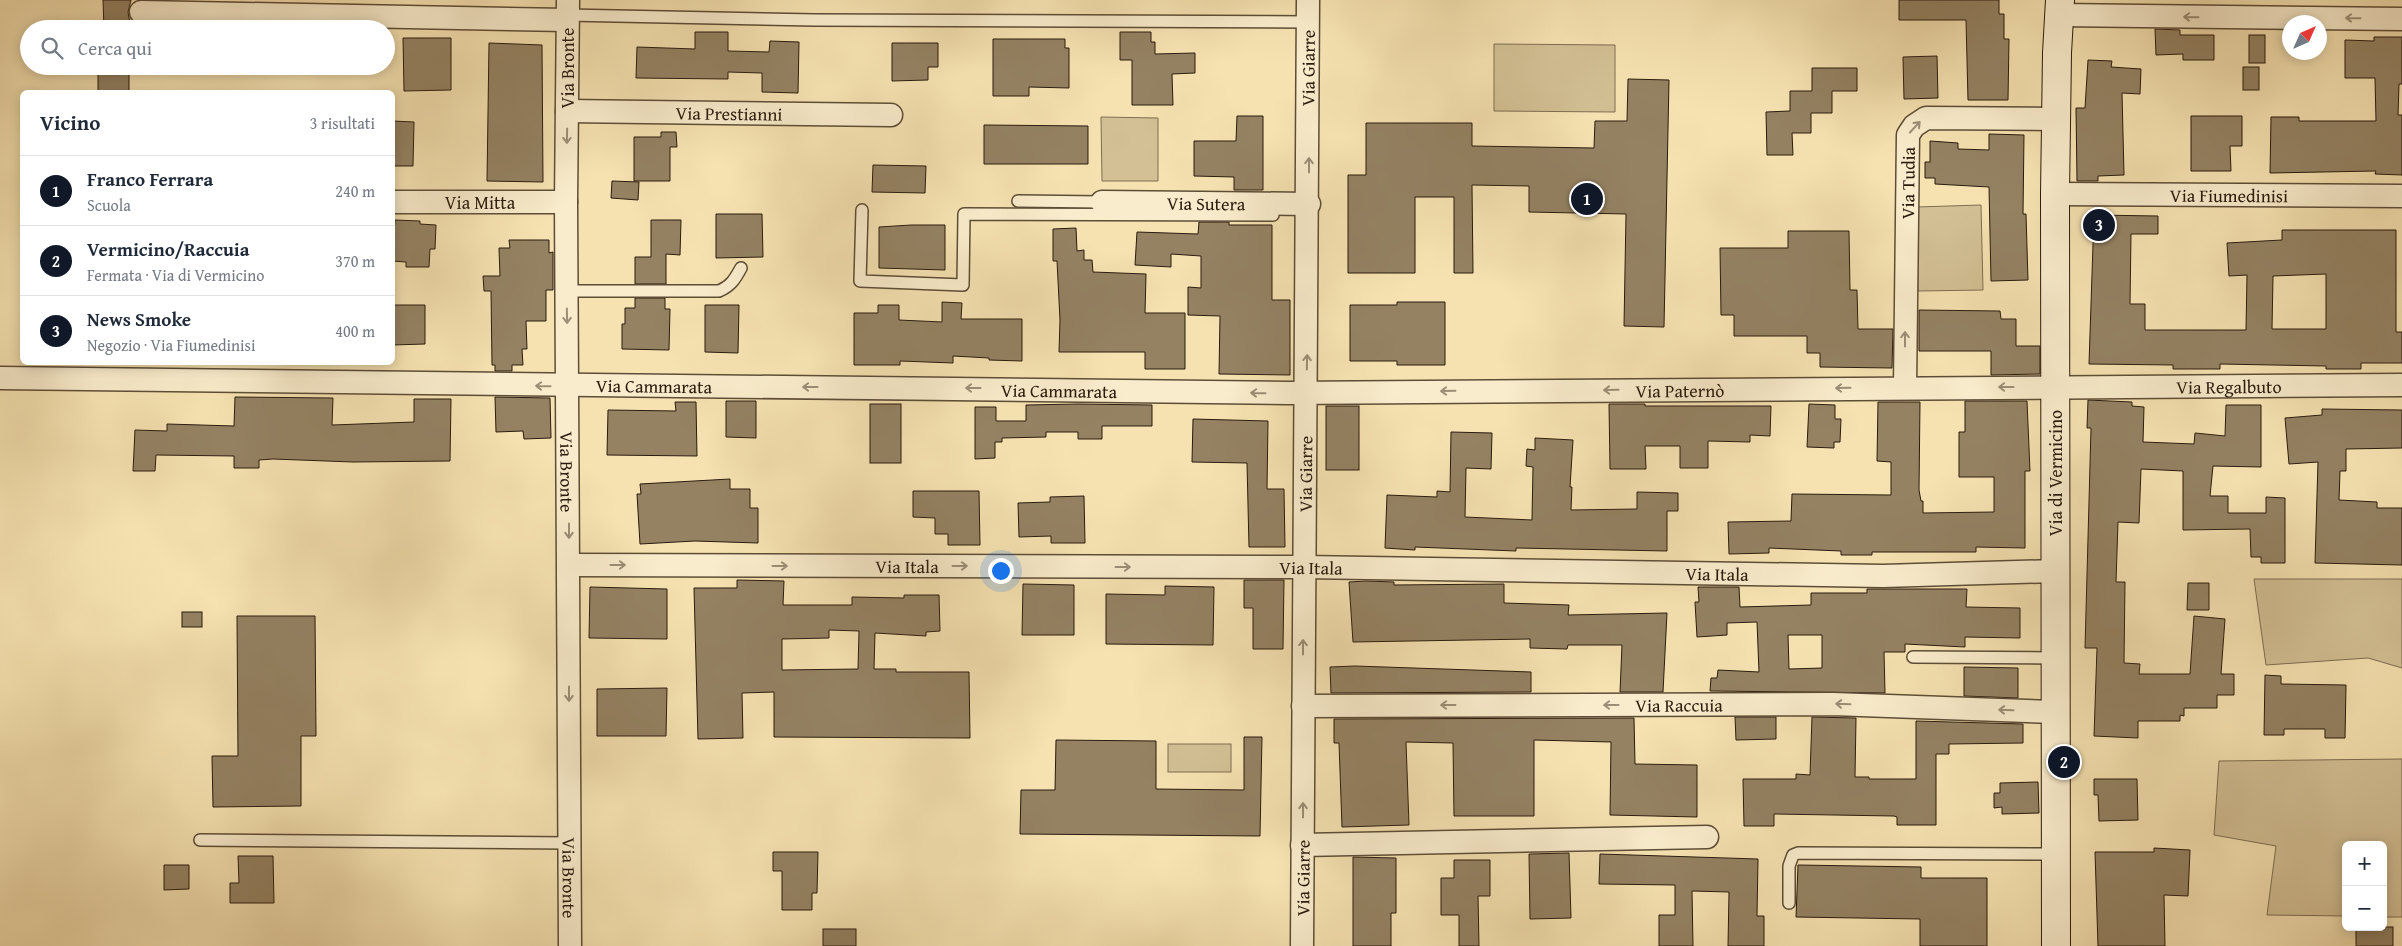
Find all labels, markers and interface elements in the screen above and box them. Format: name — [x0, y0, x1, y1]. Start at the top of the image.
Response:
one-way arrow — [2183, 12, 2200, 22]
one-way arrow — [2346, 14, 2362, 23]
north arrow — [2282, 15, 2327, 60]
search box — [20, 20, 395, 75]
street label: Via Bronte — [554, 28, 581, 108]
street label: Via Giarre — [1294, 30, 1321, 106]
icon: search — [38, 34, 66, 62]
text: Cerca qui — [78, 34, 152, 62]
street label: Via Prestianni — [675, 99, 783, 127]
text: Vicino — [40, 107, 100, 138]
text: 3 risultati — [310, 111, 375, 135]
one-way arrow — [1909, 120, 1921, 133]
one-way arrow — [562, 128, 572, 144]
street label: Via Tudia — [1893, 146, 1921, 219]
one-way arrow — [1304, 157, 1314, 174]
text: Franco Ferrara — [87, 165, 213, 193]
text: 1 — [52, 179, 60, 203]
text: 240 m — [335, 179, 375, 203]
pin: 1 — [1571, 180, 1603, 218]
street label: Via Fiumedinisi — [2170, 181, 2288, 209]
street label: Via Mitta — [445, 189, 516, 216]
street label: Via Sutera — [1167, 189, 1246, 217]
text: Scuola — [87, 193, 131, 217]
pin: 3 — [2083, 206, 2115, 244]
text: Vermicino/Raccuia — [87, 235, 250, 263]
text: 2 — [52, 249, 60, 273]
text: 370 m — [335, 249, 375, 273]
text: Fermata · Via di Vermicino — [87, 263, 264, 287]
text: News Smoke — [87, 305, 191, 333]
one-way arrow — [562, 308, 572, 324]
text: 3 — [52, 319, 60, 343]
text: 400 m — [335, 319, 375, 343]
one-way arrow — [1900, 331, 1910, 347]
text: Negozio · Via Fiumedinisi — [87, 333, 255, 357]
one-way arrow — [1302, 355, 1312, 371]
street label: Via Cammarata — [596, 371, 713, 400]
street label: Via Regalbuto — [2176, 372, 2282, 400]
street label: Via Cammarata — [1001, 376, 1118, 405]
street label: Via Paternò — [1635, 376, 1725, 404]
one-way arrow — [535, 381, 552, 391]
one-way arrow — [803, 382, 819, 392]
one-way arrow — [1998, 382, 2014, 391]
one-way arrow — [965, 383, 982, 393]
one-way arrow — [1835, 383, 1852, 393]
one-way arrow — [1603, 385, 1619, 395]
one-way arrow — [1440, 387, 1456, 396]
one-way arrow — [1250, 388, 1266, 397]
street label: Via di Vermicino — [2042, 410, 2069, 536]
street label: Via Bronte — [554, 432, 581, 512]
street label: Via Giarre — [1291, 436, 1319, 512]
one-way arrow — [564, 522, 574, 539]
street label: Via Itala — [875, 552, 939, 580]
street label: Via Itala — [1279, 553, 1343, 581]
your location — [988, 558, 1014, 584]
street label: Via Itala — [1685, 559, 1749, 587]
one-way arrow — [609, 560, 625, 570]
one-way arrow — [772, 561, 788, 571]
one-way arrow — [952, 561, 968, 571]
one-way arrow — [1114, 562, 1130, 572]
one-way arrow — [1298, 640, 1308, 656]
one-way arrow — [564, 685, 574, 701]
street label: Via Raccuia — [1635, 691, 1723, 718]
one-way arrow — [1835, 699, 1852, 709]
one-way arrow — [1440, 700, 1456, 710]
one-way arrow — [1603, 700, 1619, 710]
one-way arrow — [1998, 705, 2014, 715]
pin: 2 — [2048, 743, 2080, 781]
one-way arrow — [1298, 802, 1307, 818]
street label: Via Bronte — [556, 837, 583, 918]
street label: Via Giarre — [1289, 840, 1316, 916]
map controls — [2342, 841, 2387, 931]
button: + — [2342, 841, 2387, 886]
button: − — [2342, 886, 2387, 931]

